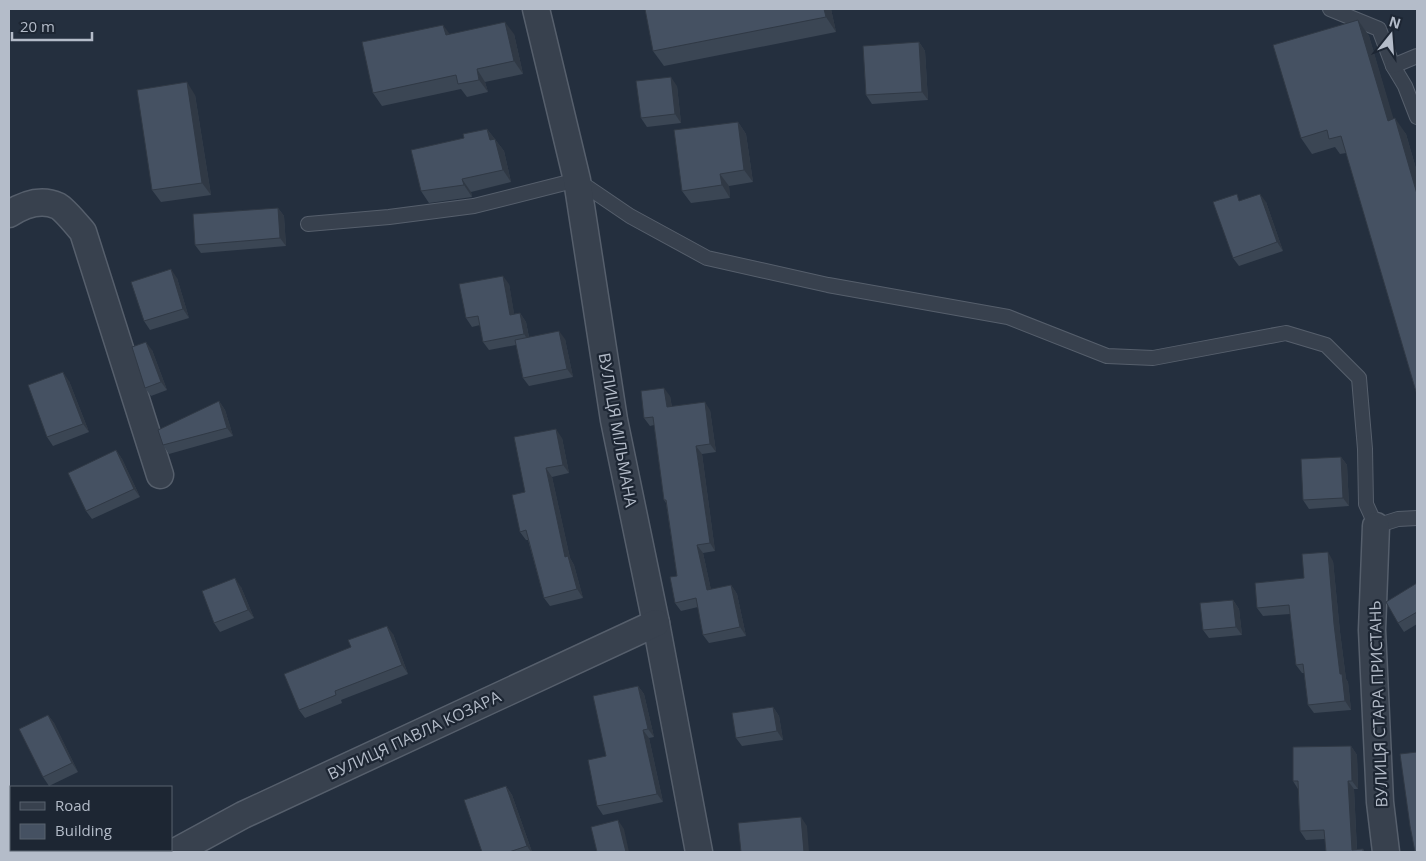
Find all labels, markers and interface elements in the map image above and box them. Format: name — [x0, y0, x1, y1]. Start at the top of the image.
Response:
scale bar — [12, 10, 92, 42]
north arrow — [1366, 10, 1416, 60]
text: N — [1387, 11, 1403, 33]
text: 20 m — [20, 16, 55, 36]
street label: ВУЛИЦЯ МІЛЬМАНА — [594, 351, 643, 510]
street label: ВУЛИЦЯ СТАРА ПРИСТАНЬ — [1363, 600, 1393, 808]
street label: ВУЛИЦЯ ПАВЛА КОЗАРА — [324, 685, 505, 785]
legend — [10, 786, 172, 851]
text: Road — [55, 795, 91, 815]
text: Building — [55, 820, 112, 840]

